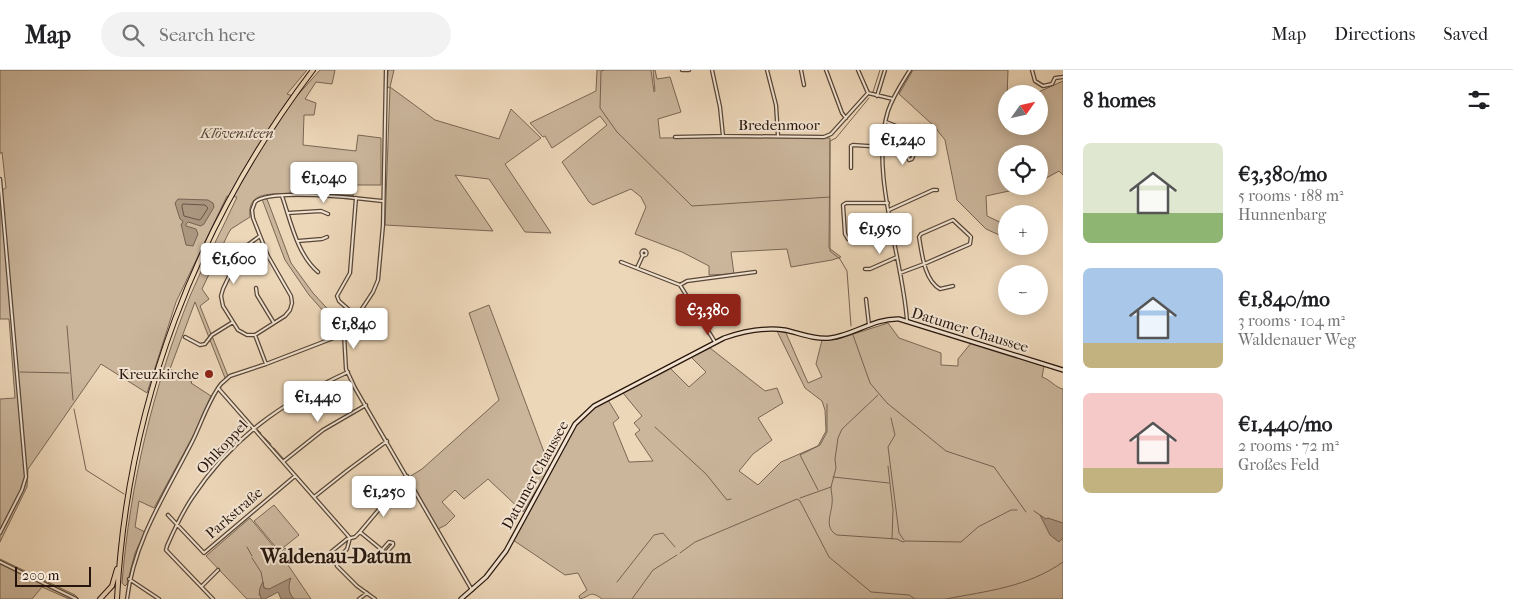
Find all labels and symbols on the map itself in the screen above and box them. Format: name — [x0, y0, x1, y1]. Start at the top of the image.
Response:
north arrow — [998, 85, 1048, 135]
street label: Bredenmoor — [738, 116, 820, 134]
park label: Klövensteen — [199, 124, 274, 142]
pin: €1,240 — [862, 124, 944, 166]
pin: €1,040 — [283, 162, 365, 204]
pin: €1,950 — [839, 212, 921, 255]
pin: €1,600 — [193, 242, 275, 285]
pin: €3,380 — [667, 294, 749, 336]
street label: Datumer Chaussee — [909, 304, 1031, 357]
pin: €1,840 — [313, 308, 395, 350]
place label: Kreuzkirche — [118, 365, 200, 383]
marker: Kreuzkirche — [203, 368, 215, 380]
pin: €1,440 — [277, 380, 359, 423]
street label: Ohlkoppel — [192, 416, 252, 478]
street label: Datumer Chaussee — [498, 417, 573, 532]
pin: €1,250 — [343, 476, 425, 518]
street label: Parkstraße — [202, 483, 267, 543]
district label: Waldenau-Datum — [260, 545, 412, 568]
scale bar — [15, 564, 91, 587]

